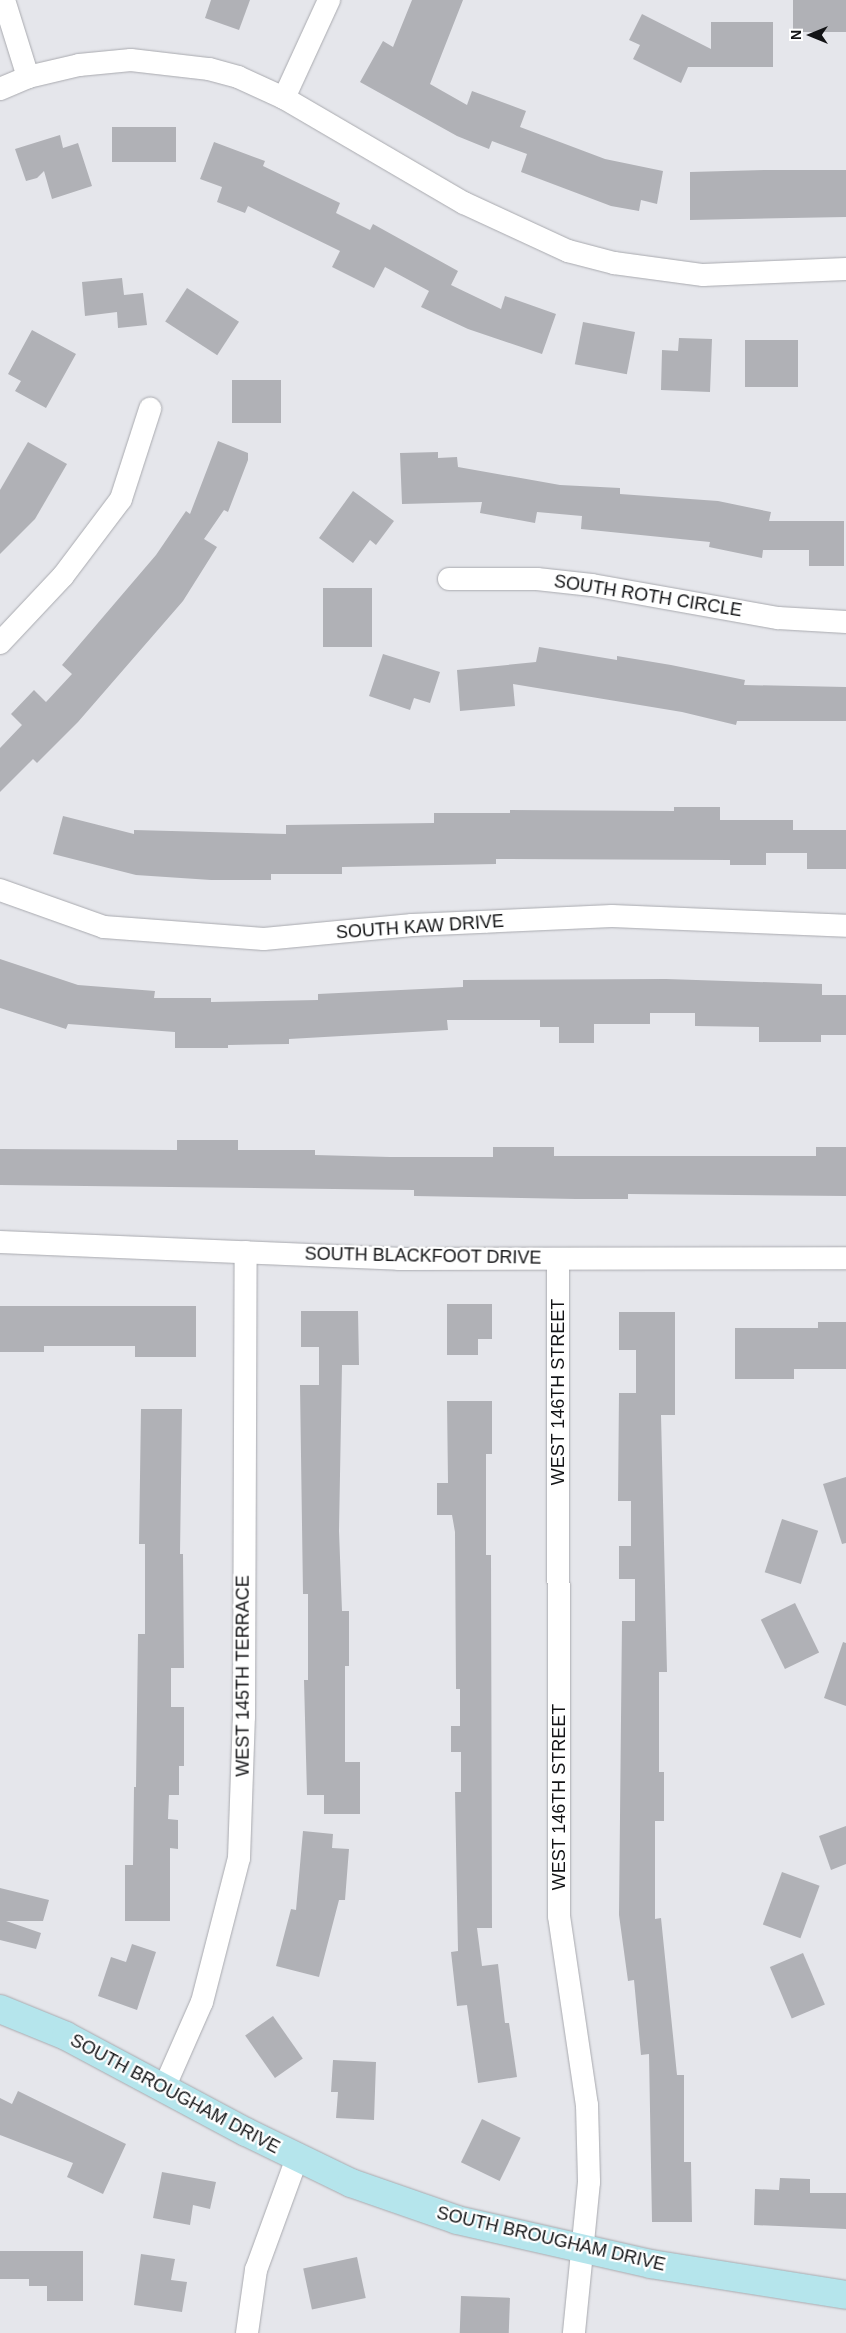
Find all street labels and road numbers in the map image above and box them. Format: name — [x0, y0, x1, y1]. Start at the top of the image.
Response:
street label: SOUTH ROTH CIRCLE — [552, 570, 744, 622]
street label: SOUTH KAW DRIVE — [335, 910, 505, 944]
street label: SOUTH BLACKFOOT DRIVE — [304, 1243, 542, 1269]
street label: WEST 146TH STREET — [547, 1298, 569, 1486]
street label: WEST 145TH TERRACE — [232, 1575, 254, 1777]
street label: WEST 146TH STREET — [548, 1703, 570, 1891]
street label: SOUTH BROUGHAM DRIVE — [67, 2030, 283, 2158]
street label: SOUTH BROUGHAM DRIVE — [435, 2202, 667, 2276]

